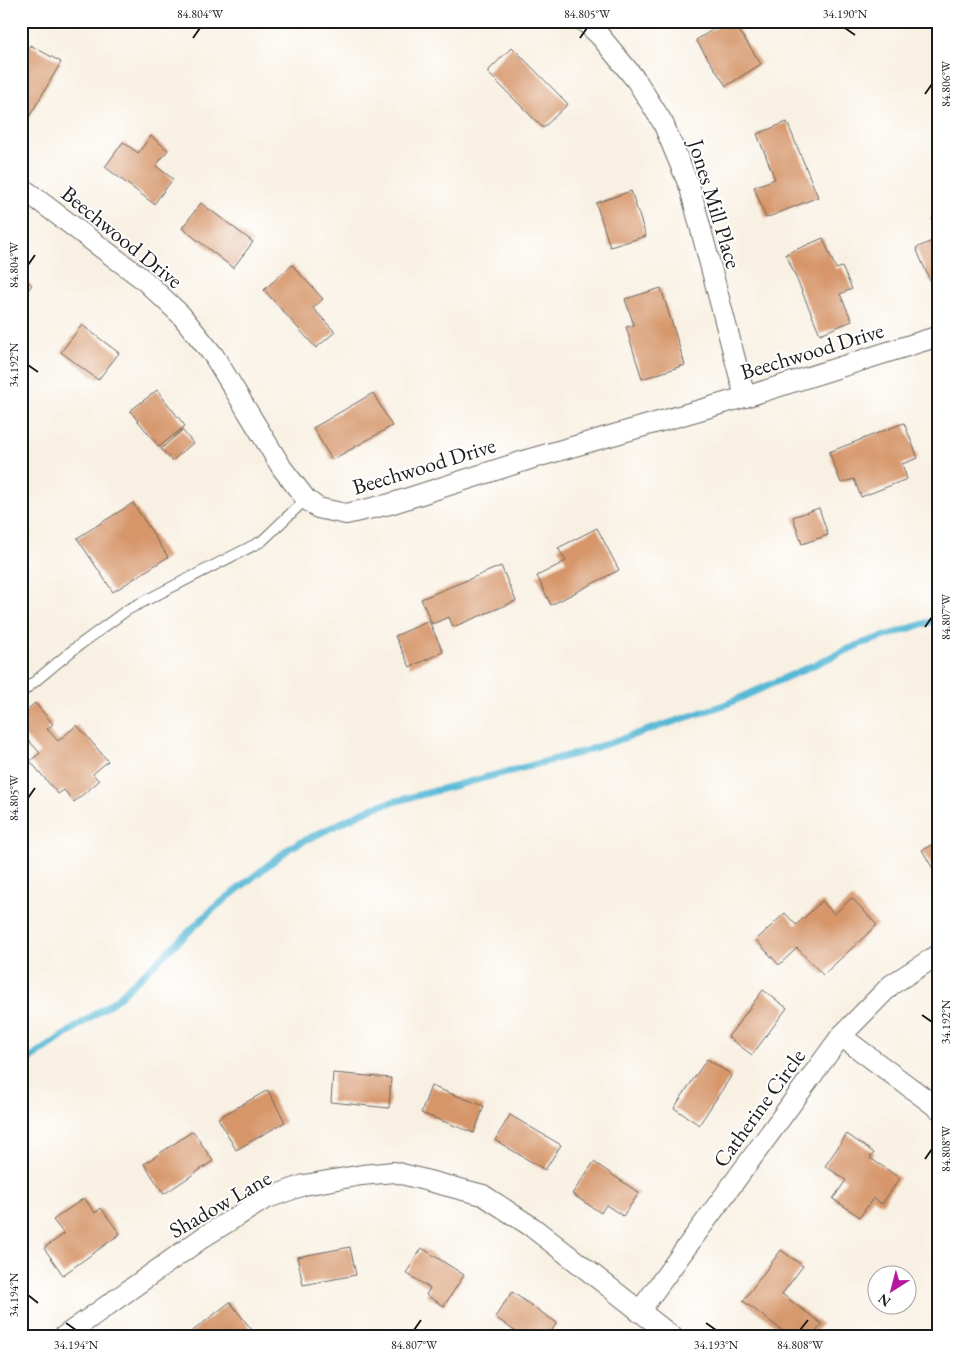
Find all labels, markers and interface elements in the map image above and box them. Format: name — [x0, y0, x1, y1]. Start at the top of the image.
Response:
text: 84.804°W — [177, 6, 224, 22]
text: 84.805°W — [564, 6, 611, 22]
text: 34.190°N — [823, 6, 868, 22]
text: 84.806°W — [938, 60, 954, 107]
street label: Jones Mill Place — [681, 134, 749, 272]
street label: Beechwood Drive — [55, 179, 189, 295]
text: 84.804°W — [6, 241, 22, 288]
street label: Beechwood Drive — [737, 315, 887, 387]
text: 34.192°N — [6, 342, 22, 387]
street label: Beechwood Drive — [349, 430, 499, 502]
text: 84.807°W — [938, 593, 954, 640]
text: 84.805°W — [6, 774, 22, 821]
text: 34.192°N — [938, 999, 954, 1044]
street label: Catherine Circle — [706, 1043, 812, 1173]
text: 84.808°W — [938, 1125, 954, 1172]
street label: Shadow Lane — [164, 1163, 277, 1245]
north arrow — [868, 1266, 918, 1316]
text: 34.194°N — [6, 1272, 22, 1317]
text: N — [874, 1290, 894, 1311]
text: 34.194°N — [54, 1337, 99, 1353]
text: 84.807°W — [391, 1337, 438, 1353]
text: 34.193°N — [694, 1337, 739, 1353]
text: 84.808°W — [777, 1337, 824, 1353]

